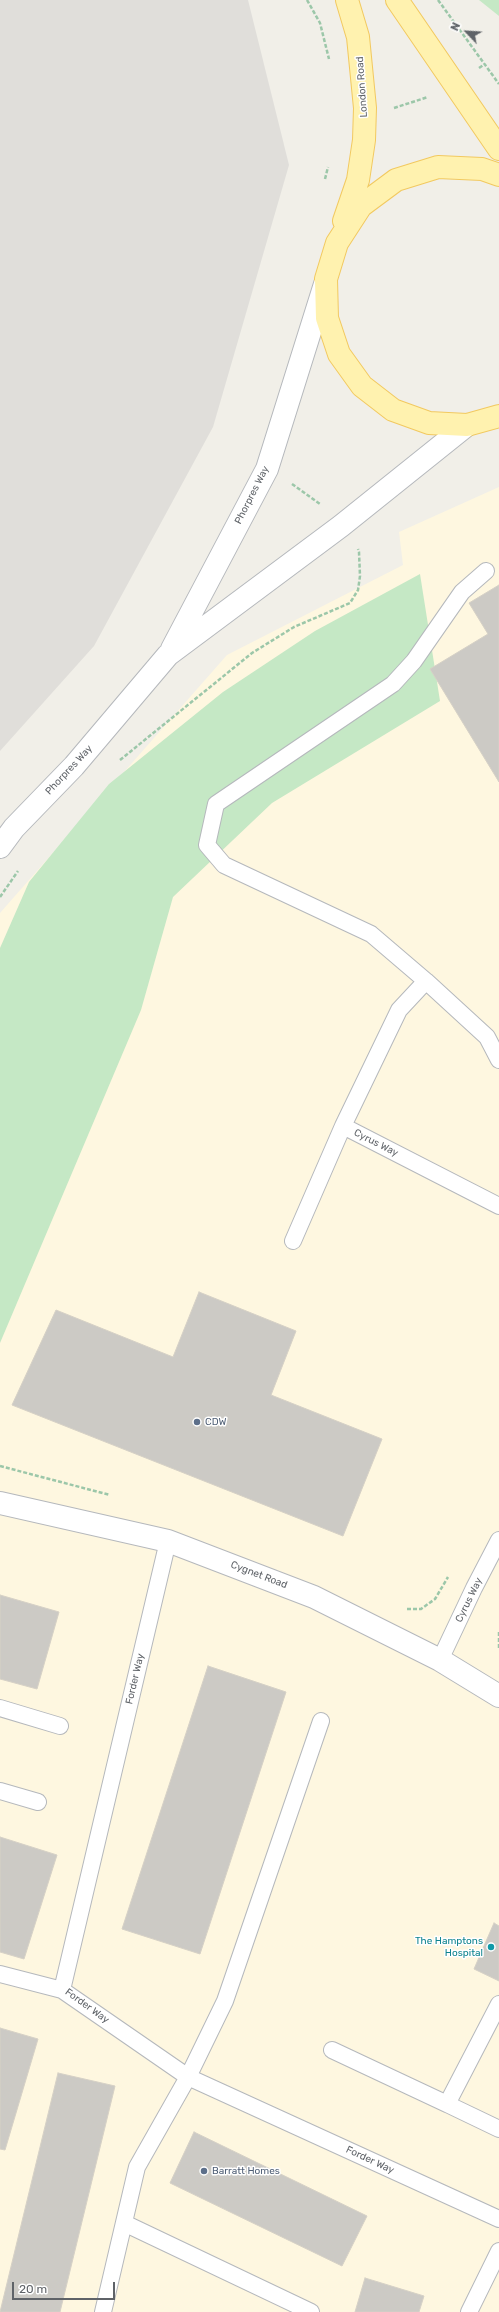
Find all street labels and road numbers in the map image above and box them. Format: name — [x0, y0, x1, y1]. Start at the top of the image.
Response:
street label: London Road — [354, 56, 370, 118]
street label: Phorpres Way — [232, 464, 272, 526]
street label: Phorpres Way — [43, 743, 95, 797]
street label: Cyrus Way — [352, 1127, 400, 1159]
street label: Cygnet Road — [229, 1559, 289, 1591]
street label: Cyrus Way — [453, 1576, 485, 1624]
street label: Forder Way — [123, 1652, 147, 1706]
street label: Forder Way — [63, 1986, 111, 2026]
street label: Forder Way — [344, 2144, 396, 2176]

